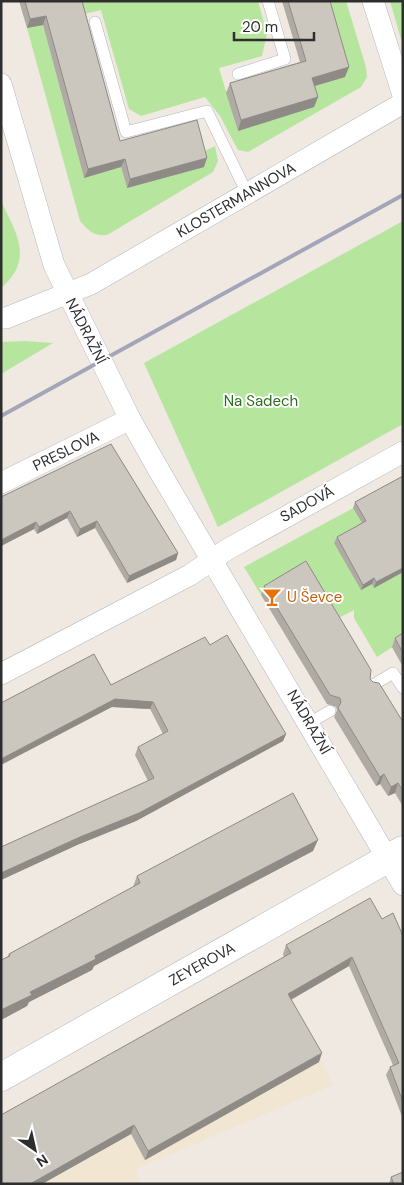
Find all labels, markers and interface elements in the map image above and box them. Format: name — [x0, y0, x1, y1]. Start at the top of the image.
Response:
scale bar — [234, 10, 314, 42]
text: 20 m — [242, 17, 278, 37]
street label: KLOSTERMANNOVA — [173, 158, 299, 242]
street label: NÁDRAŽNÍ — [61, 295, 111, 368]
park label: Na Sadech — [224, 391, 298, 411]
street label: PRESLOVA — [29, 426, 103, 476]
street label: SADOVÁ — [276, 481, 338, 527]
bar icon: U Ševce — [261, 586, 283, 608]
place label: U Ševce — [287, 587, 342, 607]
street label: NÁDRAŽNÍ — [282, 686, 336, 758]
street label: ZEYEROVA — [165, 938, 239, 990]
north arrow — [10, 1125, 60, 1175]
text: N — [33, 1150, 52, 1171]

